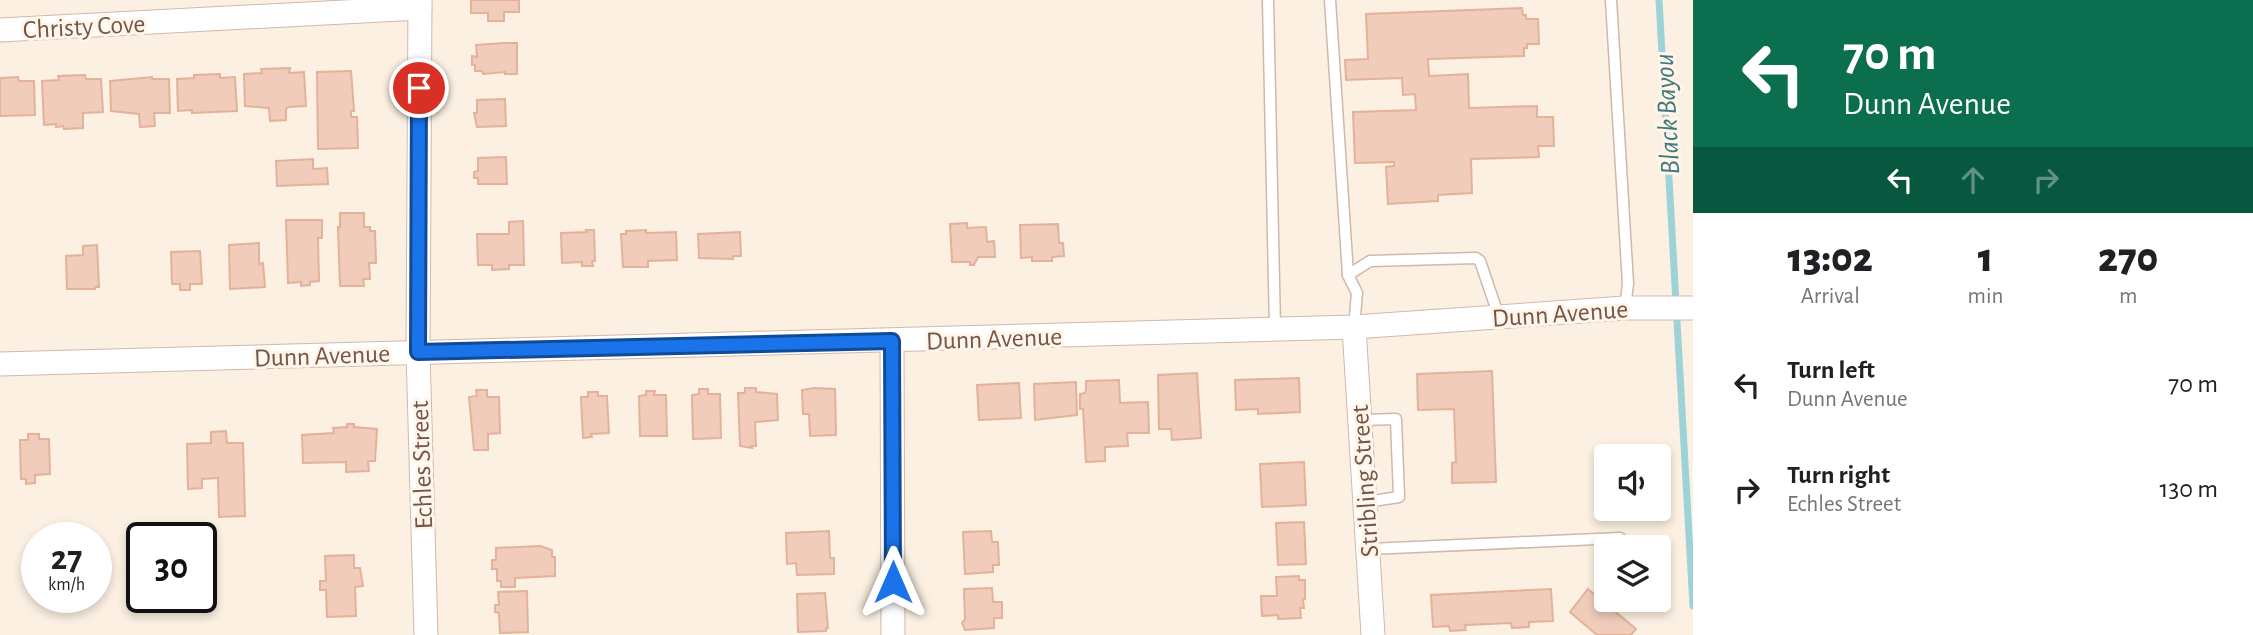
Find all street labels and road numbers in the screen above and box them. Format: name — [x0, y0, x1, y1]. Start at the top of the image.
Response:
street label: Christy Cove — [22, 11, 146, 43]
street label: Dunn Avenue — [1491, 296, 1629, 332]
street label: Dunn Avenue — [925, 324, 1063, 354]
street label: Dunn Avenue — [253, 341, 391, 371]
street label: Echles Street — [407, 400, 437, 530]
street label: Stribling Street — [1347, 404, 1383, 558]

